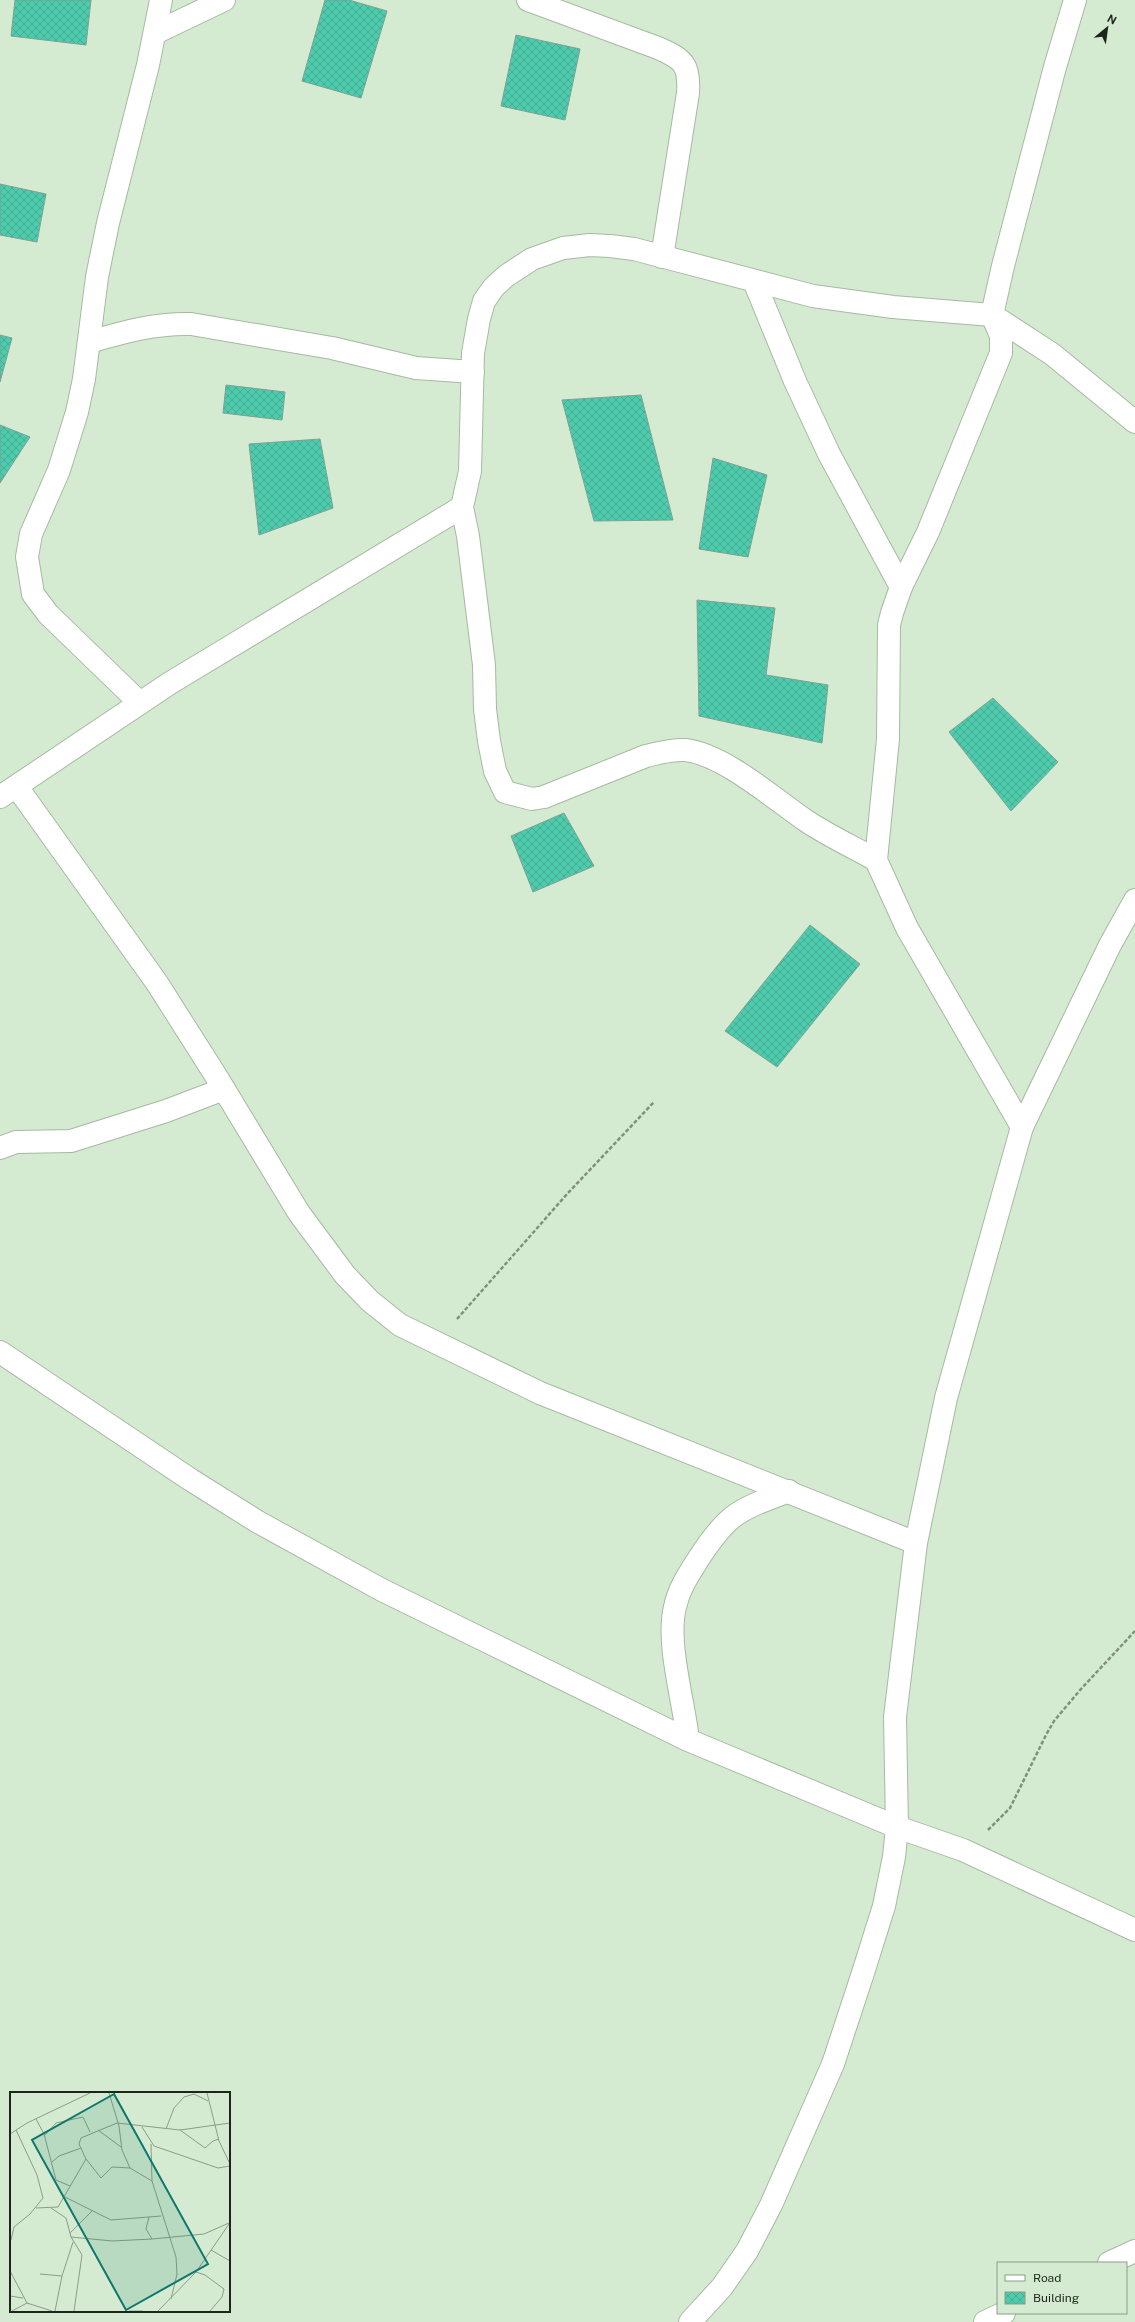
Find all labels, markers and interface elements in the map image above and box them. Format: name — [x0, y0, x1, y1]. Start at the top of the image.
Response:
north arrow — [1087, 8, 1127, 48]
text: N — [1105, 12, 1119, 27]
inset map — [10, 2092, 230, 2312]
legend — [997, 2262, 1127, 2314]
text: Road — [1033, 2271, 1061, 2285]
text: Building — [1033, 2291, 1079, 2305]

